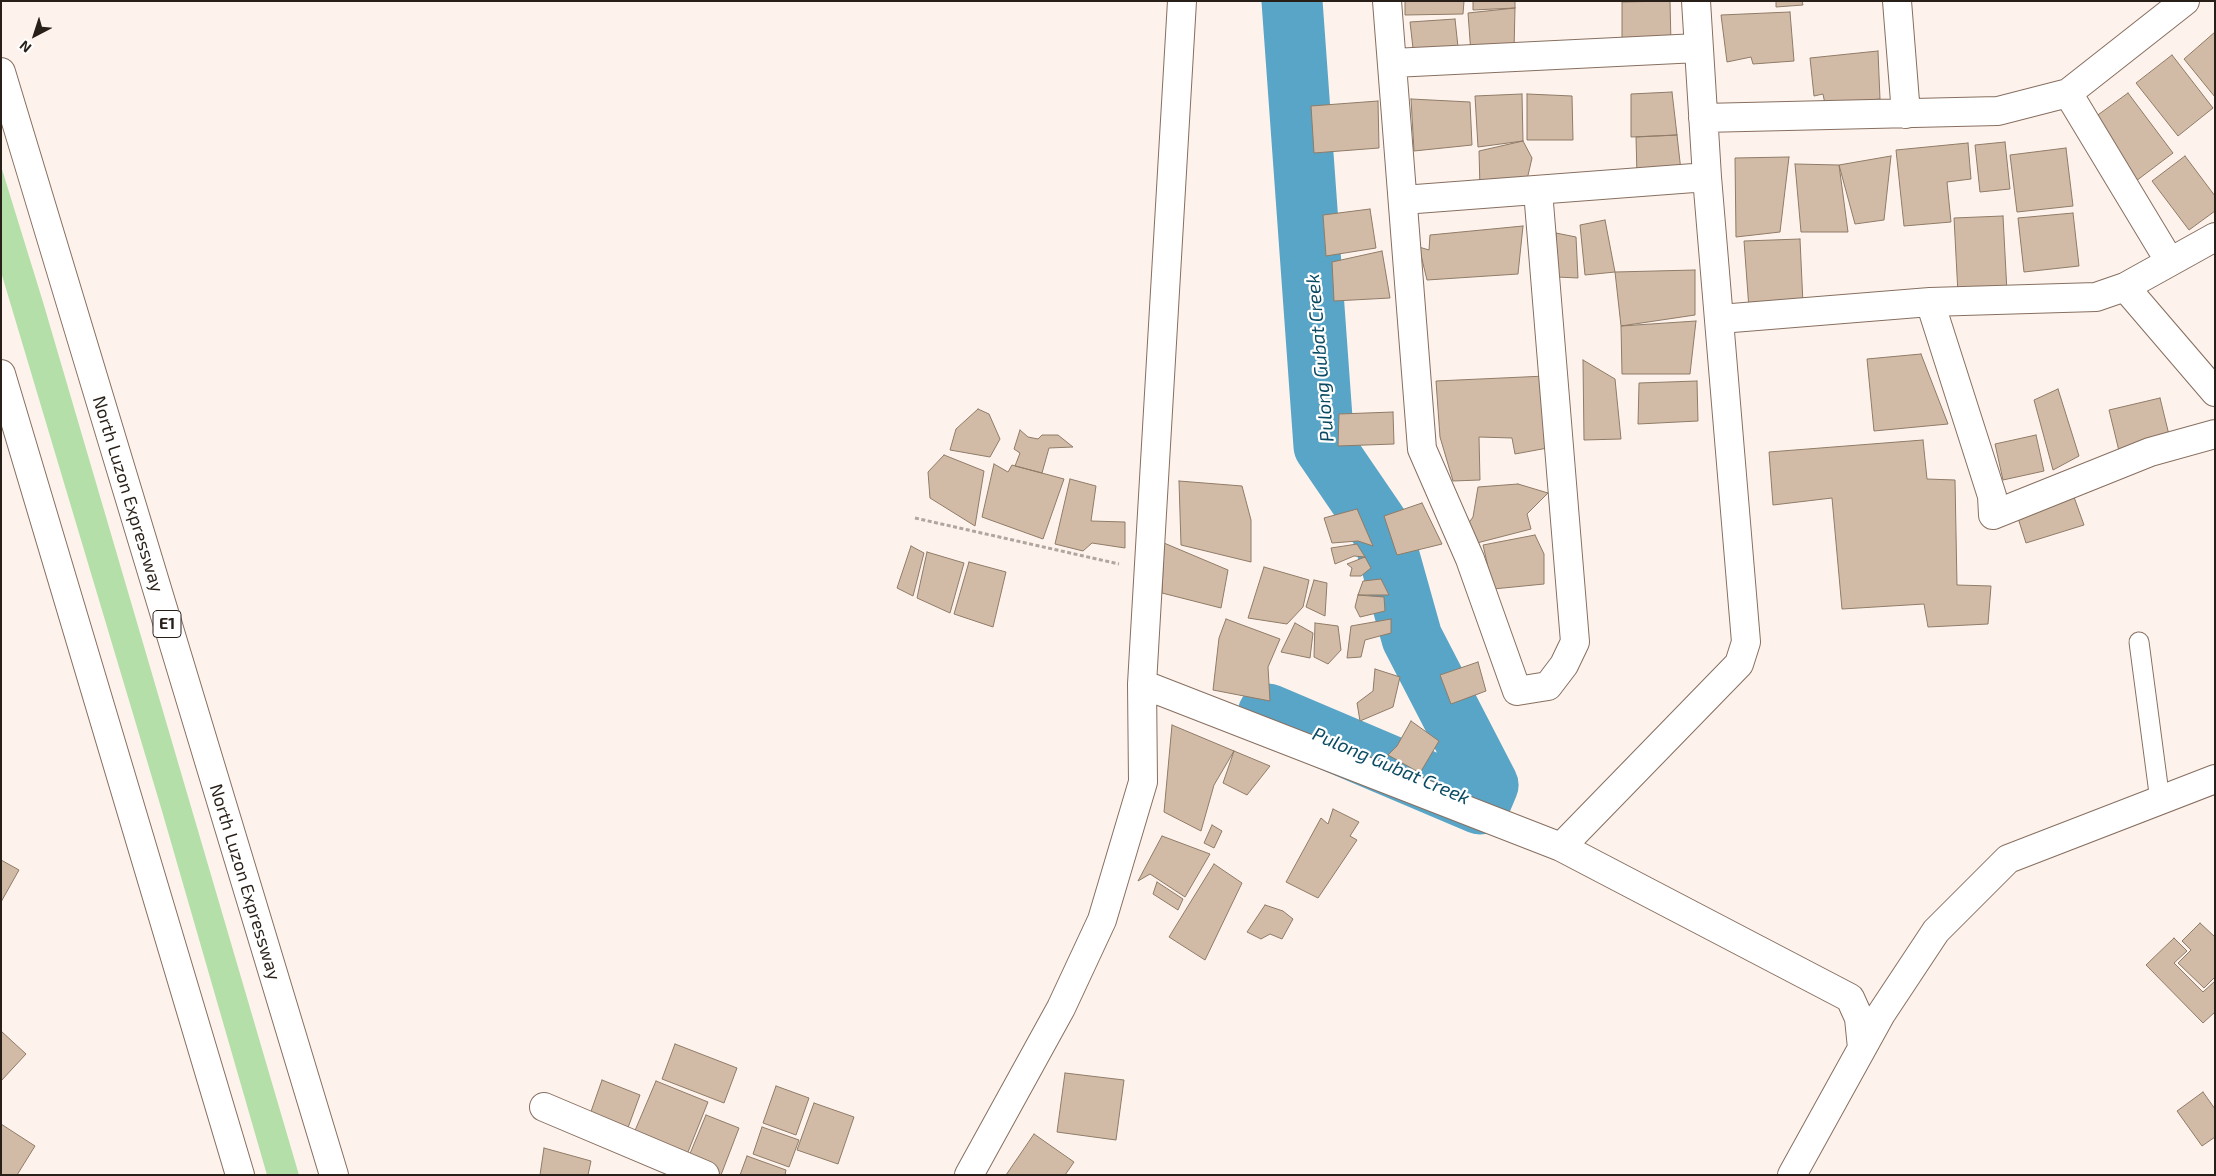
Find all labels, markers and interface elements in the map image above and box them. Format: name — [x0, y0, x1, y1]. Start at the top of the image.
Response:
north arrow — [10, 10, 60, 60]
text: N — [16, 37, 34, 57]
water label: Pulong Gubat Creek — [1301, 273, 1339, 443]
street label: North Luzon Expressway — [88, 393, 168, 595]
road number: E1 — [153, 610, 181, 638]
water label: Pulong Gubat Creek — [1309, 723, 1473, 809]
street label: North Luzon Expressway — [205, 781, 285, 983]

